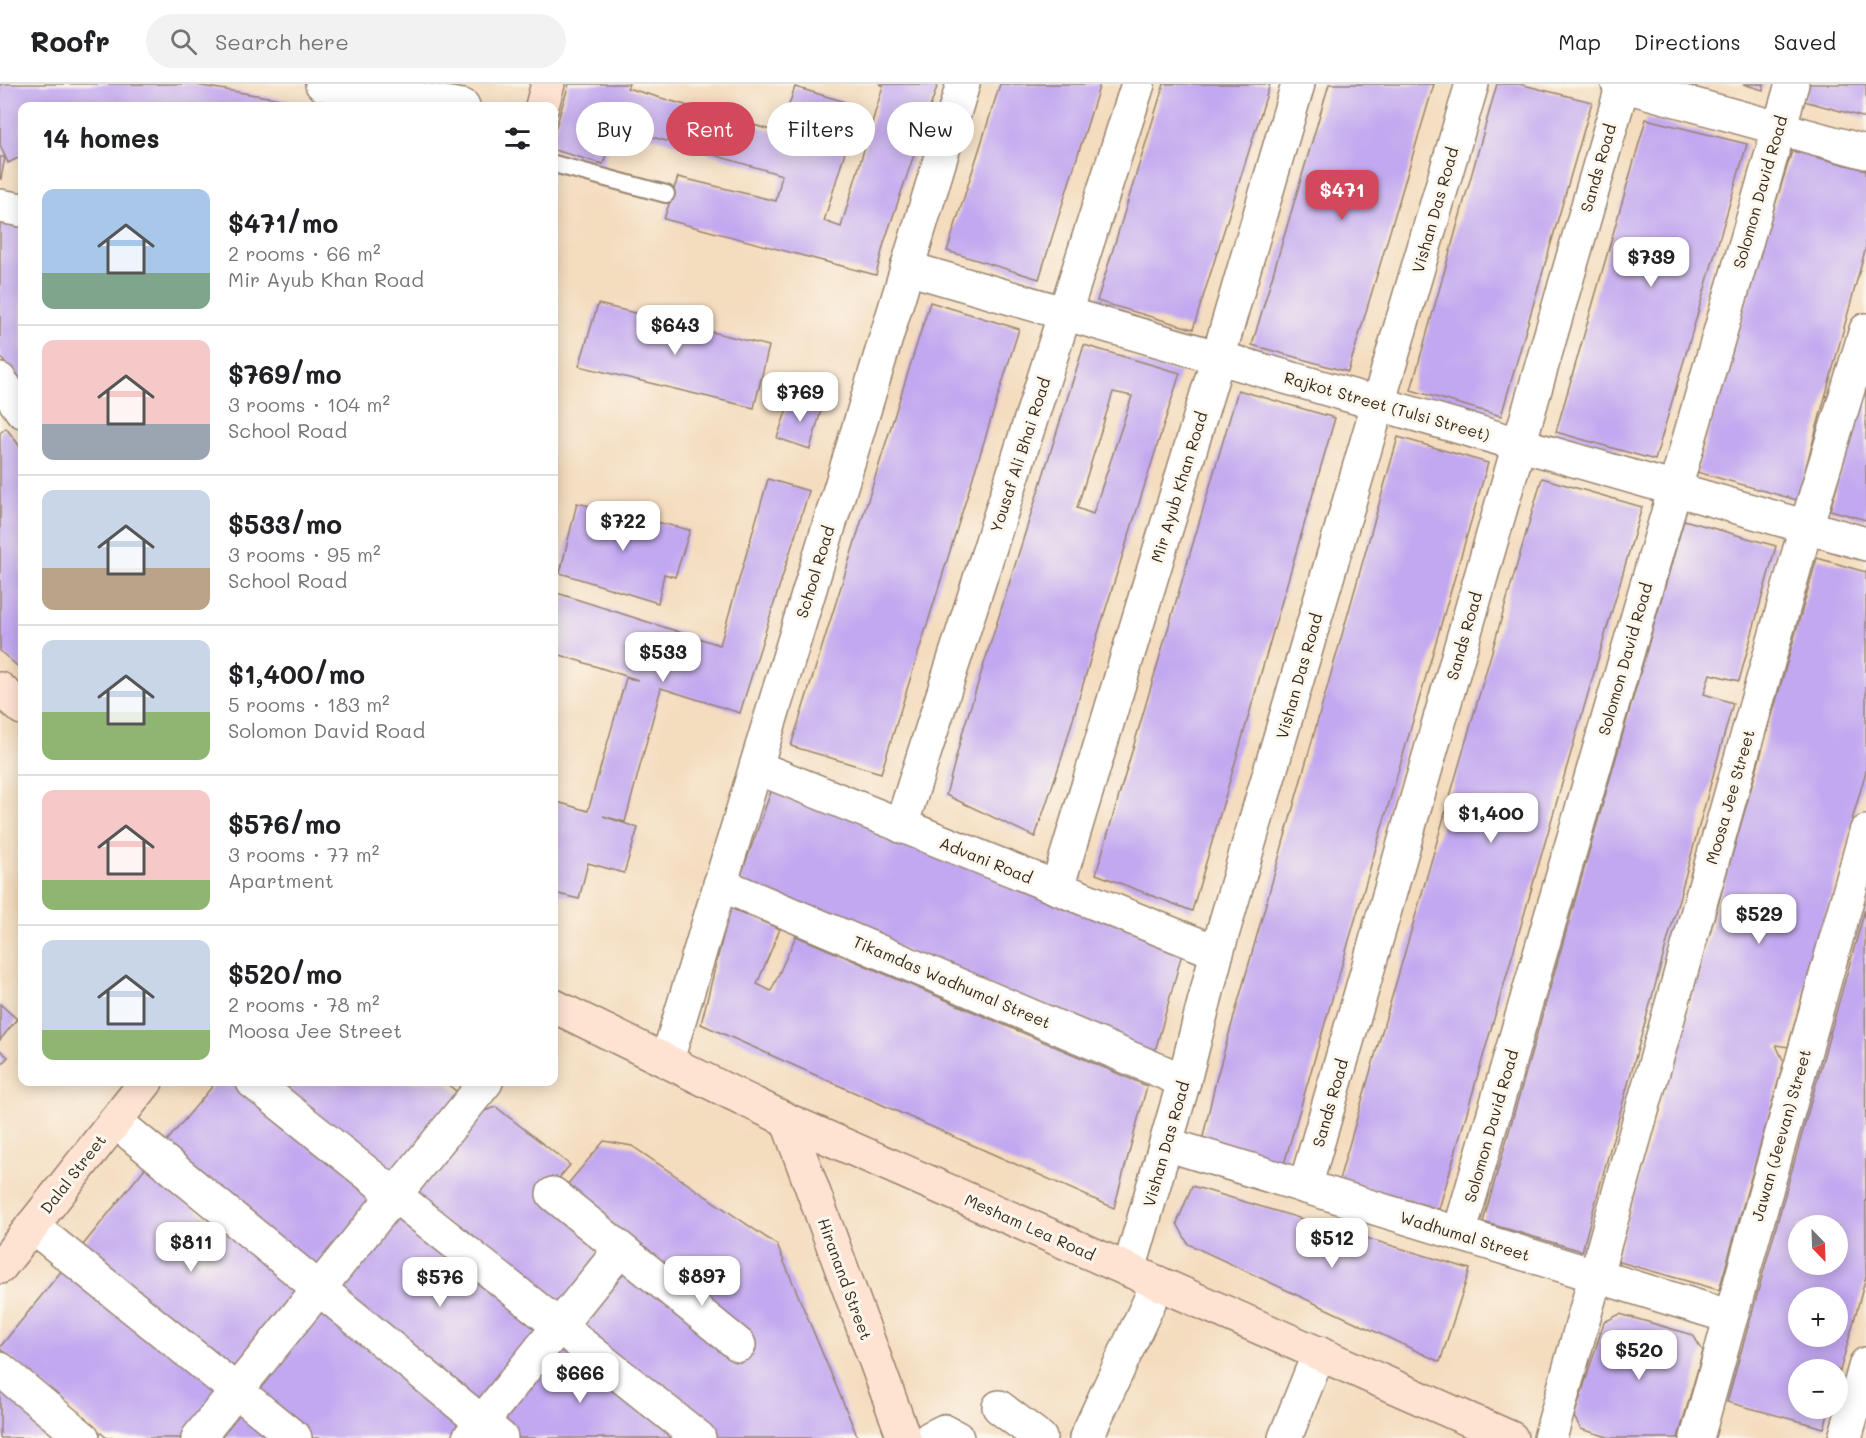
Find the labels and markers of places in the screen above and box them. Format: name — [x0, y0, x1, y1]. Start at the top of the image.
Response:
pin: $471 — [1306, 170, 1378, 221]
pin: $739 — [1615, 237, 1687, 288]
pin: $643 — [639, 305, 711, 356]
pin: $769 — [764, 372, 836, 423]
pin: $722 — [587, 501, 659, 552]
pin: $533 — [627, 632, 699, 683]
pin: $1,400 — [1442, 793, 1540, 844]
pin: $529 — [1723, 894, 1795, 945]
pin: $512 — [1296, 1218, 1368, 1269]
pin: $811 — [155, 1222, 227, 1273]
pin: $897 — [666, 1256, 738, 1307]
pin: $576 — [404, 1257, 476, 1308]
pin: $520 — [1603, 1330, 1675, 1381]
pin: $666 — [544, 1353, 616, 1404]

